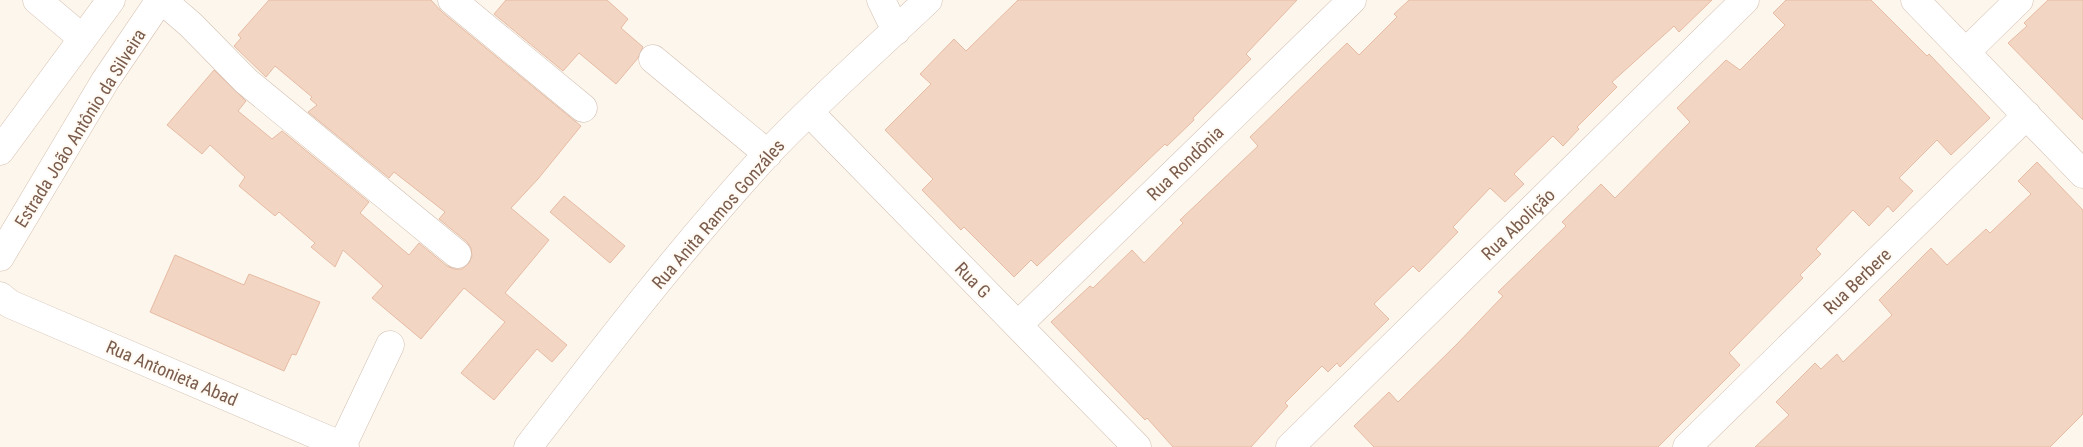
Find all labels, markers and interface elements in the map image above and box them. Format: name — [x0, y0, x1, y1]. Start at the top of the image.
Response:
street label: Estrada João Antônio da Silveira — [10, 25, 150, 231]
street label: Rua Rondônia — [1143, 121, 1227, 205]
street label: Rua Anita Ramos Gonzáles — [647, 135, 789, 293]
street label: Rua Abolição — [1477, 184, 1559, 264]
street label: Rua Berbere — [1819, 244, 1895, 318]
street label: Rua G — [951, 258, 995, 302]
street label: Rua Antonieta Abad — [103, 336, 241, 410]

